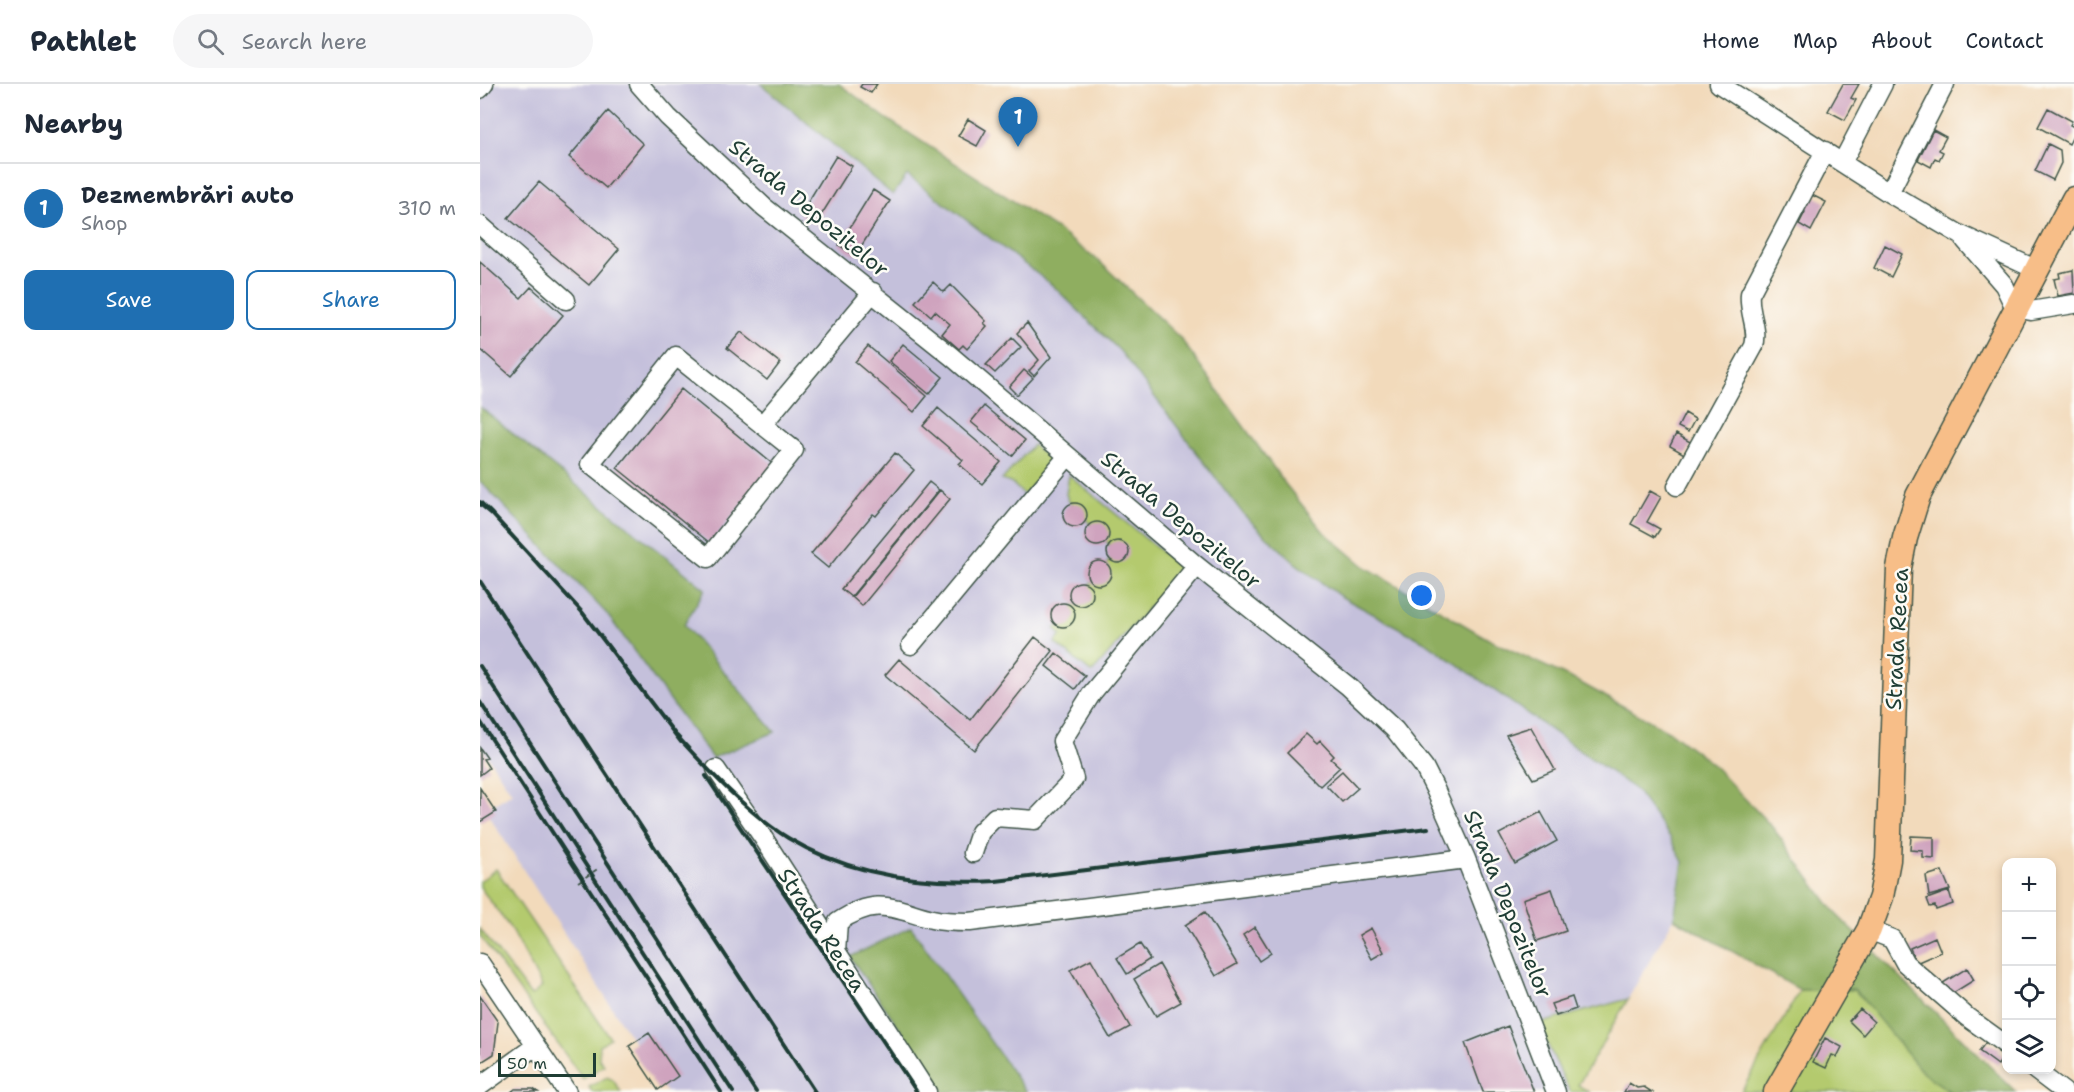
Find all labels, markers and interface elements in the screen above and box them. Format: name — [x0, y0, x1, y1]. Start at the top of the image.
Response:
search box — [173, 14, 593, 68]
text: Pathlet — [30, 22, 137, 60]
icon: search — [194, 25, 227, 58]
text: Search here — [242, 27, 367, 56]
text: Home — [1702, 27, 1760, 55]
text: Map — [1793, 27, 1838, 55]
text: About — [1871, 27, 1932, 55]
text: Contact — [1965, 27, 2044, 55]
pin: 1 — [998, 98, 1038, 147]
text: Nearby — [24, 106, 123, 141]
street label: Strada Depozitelor — [723, 133, 895, 283]
text: Dezmembrări auto — [81, 181, 294, 210]
text: 1 — [39, 195, 48, 221]
text: 310 m — [397, 195, 456, 221]
text: Shop — [81, 210, 128, 236]
button: Save — [24, 270, 234, 330]
button: Share — [246, 270, 456, 330]
street label: Strada Depozitelor — [1095, 445, 1267, 595]
street label: Strada Recea — [1879, 567, 1915, 711]
your location — [1407, 581, 1436, 610]
street label: Strada Depozitelor — [1457, 806, 1559, 1002]
map controls — [2002, 858, 2056, 1074]
button: + — [2002, 858, 2056, 912]
street label: Strada Recea — [771, 862, 873, 998]
button: − — [2002, 912, 2056, 966]
button: locate — [2002, 966, 2056, 1020]
button: layers — [2002, 1020, 2056, 1074]
scale bar — [498, 1050, 596, 1078]
text: 50 m — [507, 1053, 547, 1074]

